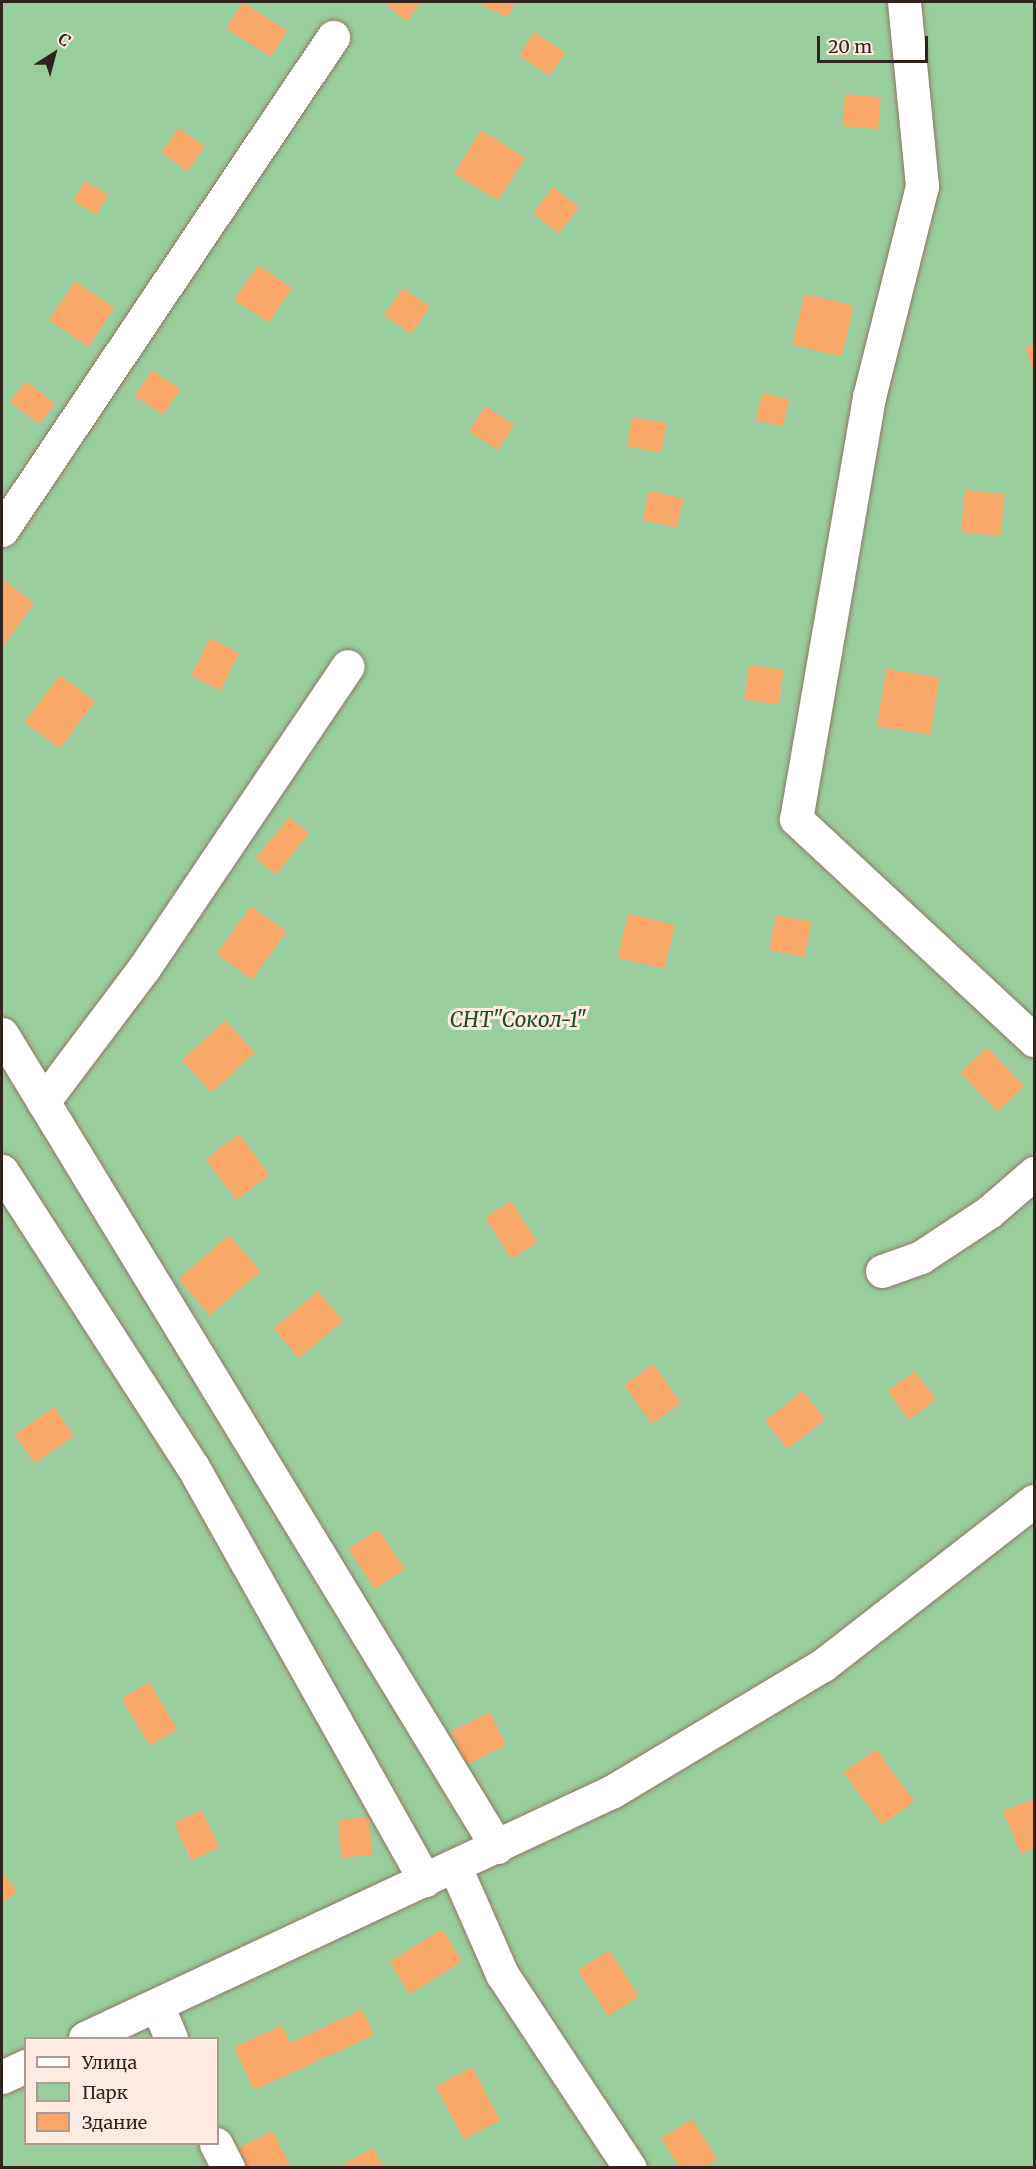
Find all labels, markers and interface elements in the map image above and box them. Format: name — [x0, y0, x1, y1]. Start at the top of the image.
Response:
north arrow — [24, 24, 84, 84]
scale bar — [820, 24, 931, 62]
text: С — [54, 28, 75, 51]
text: 20 m — [828, 35, 872, 58]
park label: СНТ"Сокол-1" — [449, 1007, 587, 1033]
legend — [24, 2037, 219, 2145]
text: Улица — [82, 2051, 137, 2074]
text: Парк — [82, 2081, 128, 2104]
text: Здание — [82, 2111, 147, 2134]

